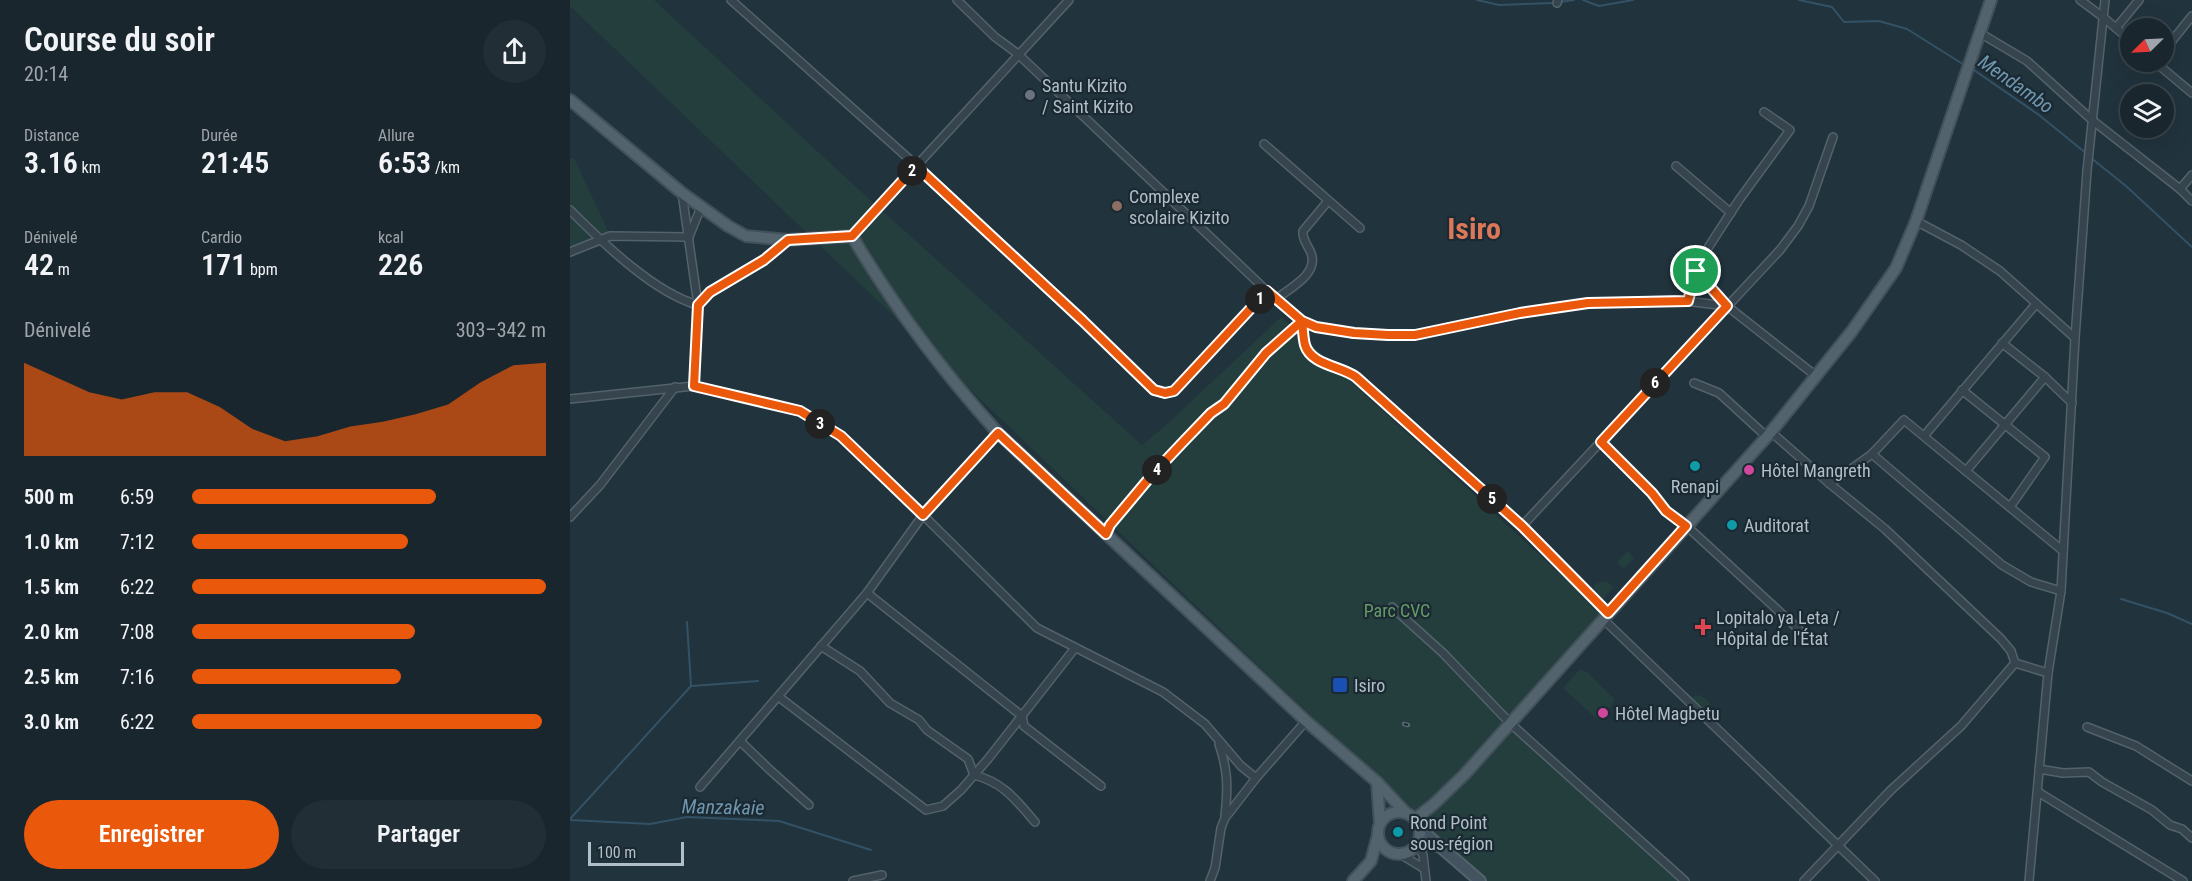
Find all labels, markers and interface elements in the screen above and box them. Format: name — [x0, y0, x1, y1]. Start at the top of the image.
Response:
north arrow — [2120, 18, 2174, 72]
map controls — [2120, 18, 2174, 138]
text: Course du soir — [24, 20, 215, 59]
button: share — [483, 20, 546, 83]
water label: Mendambo — [1974, 50, 2058, 118]
text: 20:14 — [24, 62, 68, 86]
place label: Santu Kizito / Saint Kizito — [1042, 75, 1133, 117]
button: layers — [2120, 84, 2174, 138]
marker: Santu Kizito / Saint Kizito — [1023, 88, 1037, 102]
text: Distance — [24, 126, 79, 145]
text: Durée — [201, 126, 238, 145]
text: Allure — [378, 126, 415, 145]
text: 3.16 — [24, 145, 78, 180]
text: 21:45 — [201, 145, 269, 180]
text: 6:53 — [378, 145, 431, 180]
pin: 2 — [897, 156, 927, 186]
text: km — [78, 158, 101, 177]
text: /km — [431, 158, 460, 177]
text: 2 — [908, 161, 916, 180]
place label: Complexe scolaire Kizito — [1129, 186, 1230, 228]
marker: Complexe scolaire Kizito — [1110, 199, 1124, 213]
district label: Isiro — [1447, 211, 1501, 246]
text: Dénivelé — [24, 228, 77, 247]
text: Cardio — [201, 228, 242, 247]
text: kcal — [378, 228, 404, 247]
pin — [1670, 245, 1721, 296]
text: 42 — [24, 247, 54, 282]
text: 171 — [201, 247, 246, 282]
text: 226 — [378, 247, 423, 282]
icon: arrive — [1679, 254, 1712, 287]
text: m — [54, 260, 70, 279]
text: bpm — [246, 260, 278, 279]
pin: 1 — [1245, 284, 1275, 314]
text: 1 — [1256, 289, 1264, 308]
text: Dénivelé — [24, 318, 91, 342]
text: 303–342 m — [456, 318, 546, 342]
pin: 6 — [1640, 368, 1670, 398]
text: 6 — [1651, 373, 1659, 392]
pin: 3 — [805, 409, 835, 439]
text: 3 — [816, 414, 824, 433]
pin: 4 — [1142, 455, 1172, 485]
marker: Renapi — [1688, 459, 1702, 473]
text: 4 — [1153, 460, 1161, 479]
place label: Hôtel Mangreth — [1761, 460, 1871, 481]
marker: Hôtel Mangreth — [1742, 463, 1756, 477]
place label: Renapi — [1671, 476, 1719, 497]
pin: 5 — [1477, 484, 1507, 514]
text: 500 m — [24, 485, 74, 509]
text: 6:59 — [120, 485, 154, 509]
text: 5 — [1488, 489, 1496, 508]
place label: Auditorat — [1744, 515, 1809, 536]
marker: Auditorat — [1725, 518, 1739, 532]
text: 1.0 km — [24, 530, 79, 554]
text: 7:12 — [120, 530, 154, 554]
text: 1.5 km — [24, 575, 79, 599]
text: 6:22 — [120, 575, 154, 599]
park label: Parc CVC — [1364, 600, 1430, 621]
place label: Lopitalo ya Leta / Hôpital de l'État — [1716, 607, 1840, 649]
marker: Lopitalo ya Leta / Hôpital de l'État — [1694, 618, 1712, 636]
text: 2.0 km — [24, 620, 79, 644]
text: 7:08 — [120, 620, 154, 644]
text: 2.5 km — [24, 665, 79, 689]
text: 7:16 — [120, 665, 154, 689]
place label: Isiro — [1354, 675, 1385, 696]
marker: Isiro — [1331, 676, 1349, 694]
place label: Hôtel Magbetu — [1615, 703, 1720, 724]
marker: Hôtel Magbetu — [1596, 706, 1610, 720]
text: 3.0 km — [24, 710, 79, 734]
text: 6:22 — [120, 710, 154, 734]
water label: Manzakaie — [681, 794, 765, 820]
button: Enregistrer — [24, 800, 279, 869]
button: Partager — [291, 800, 546, 869]
place label: Rond Point sous-région — [1410, 812, 1493, 854]
marker: Rond Point sous-région — [1391, 825, 1405, 839]
scale bar — [588, 839, 684, 866]
text: 100 m — [597, 843, 636, 862]

